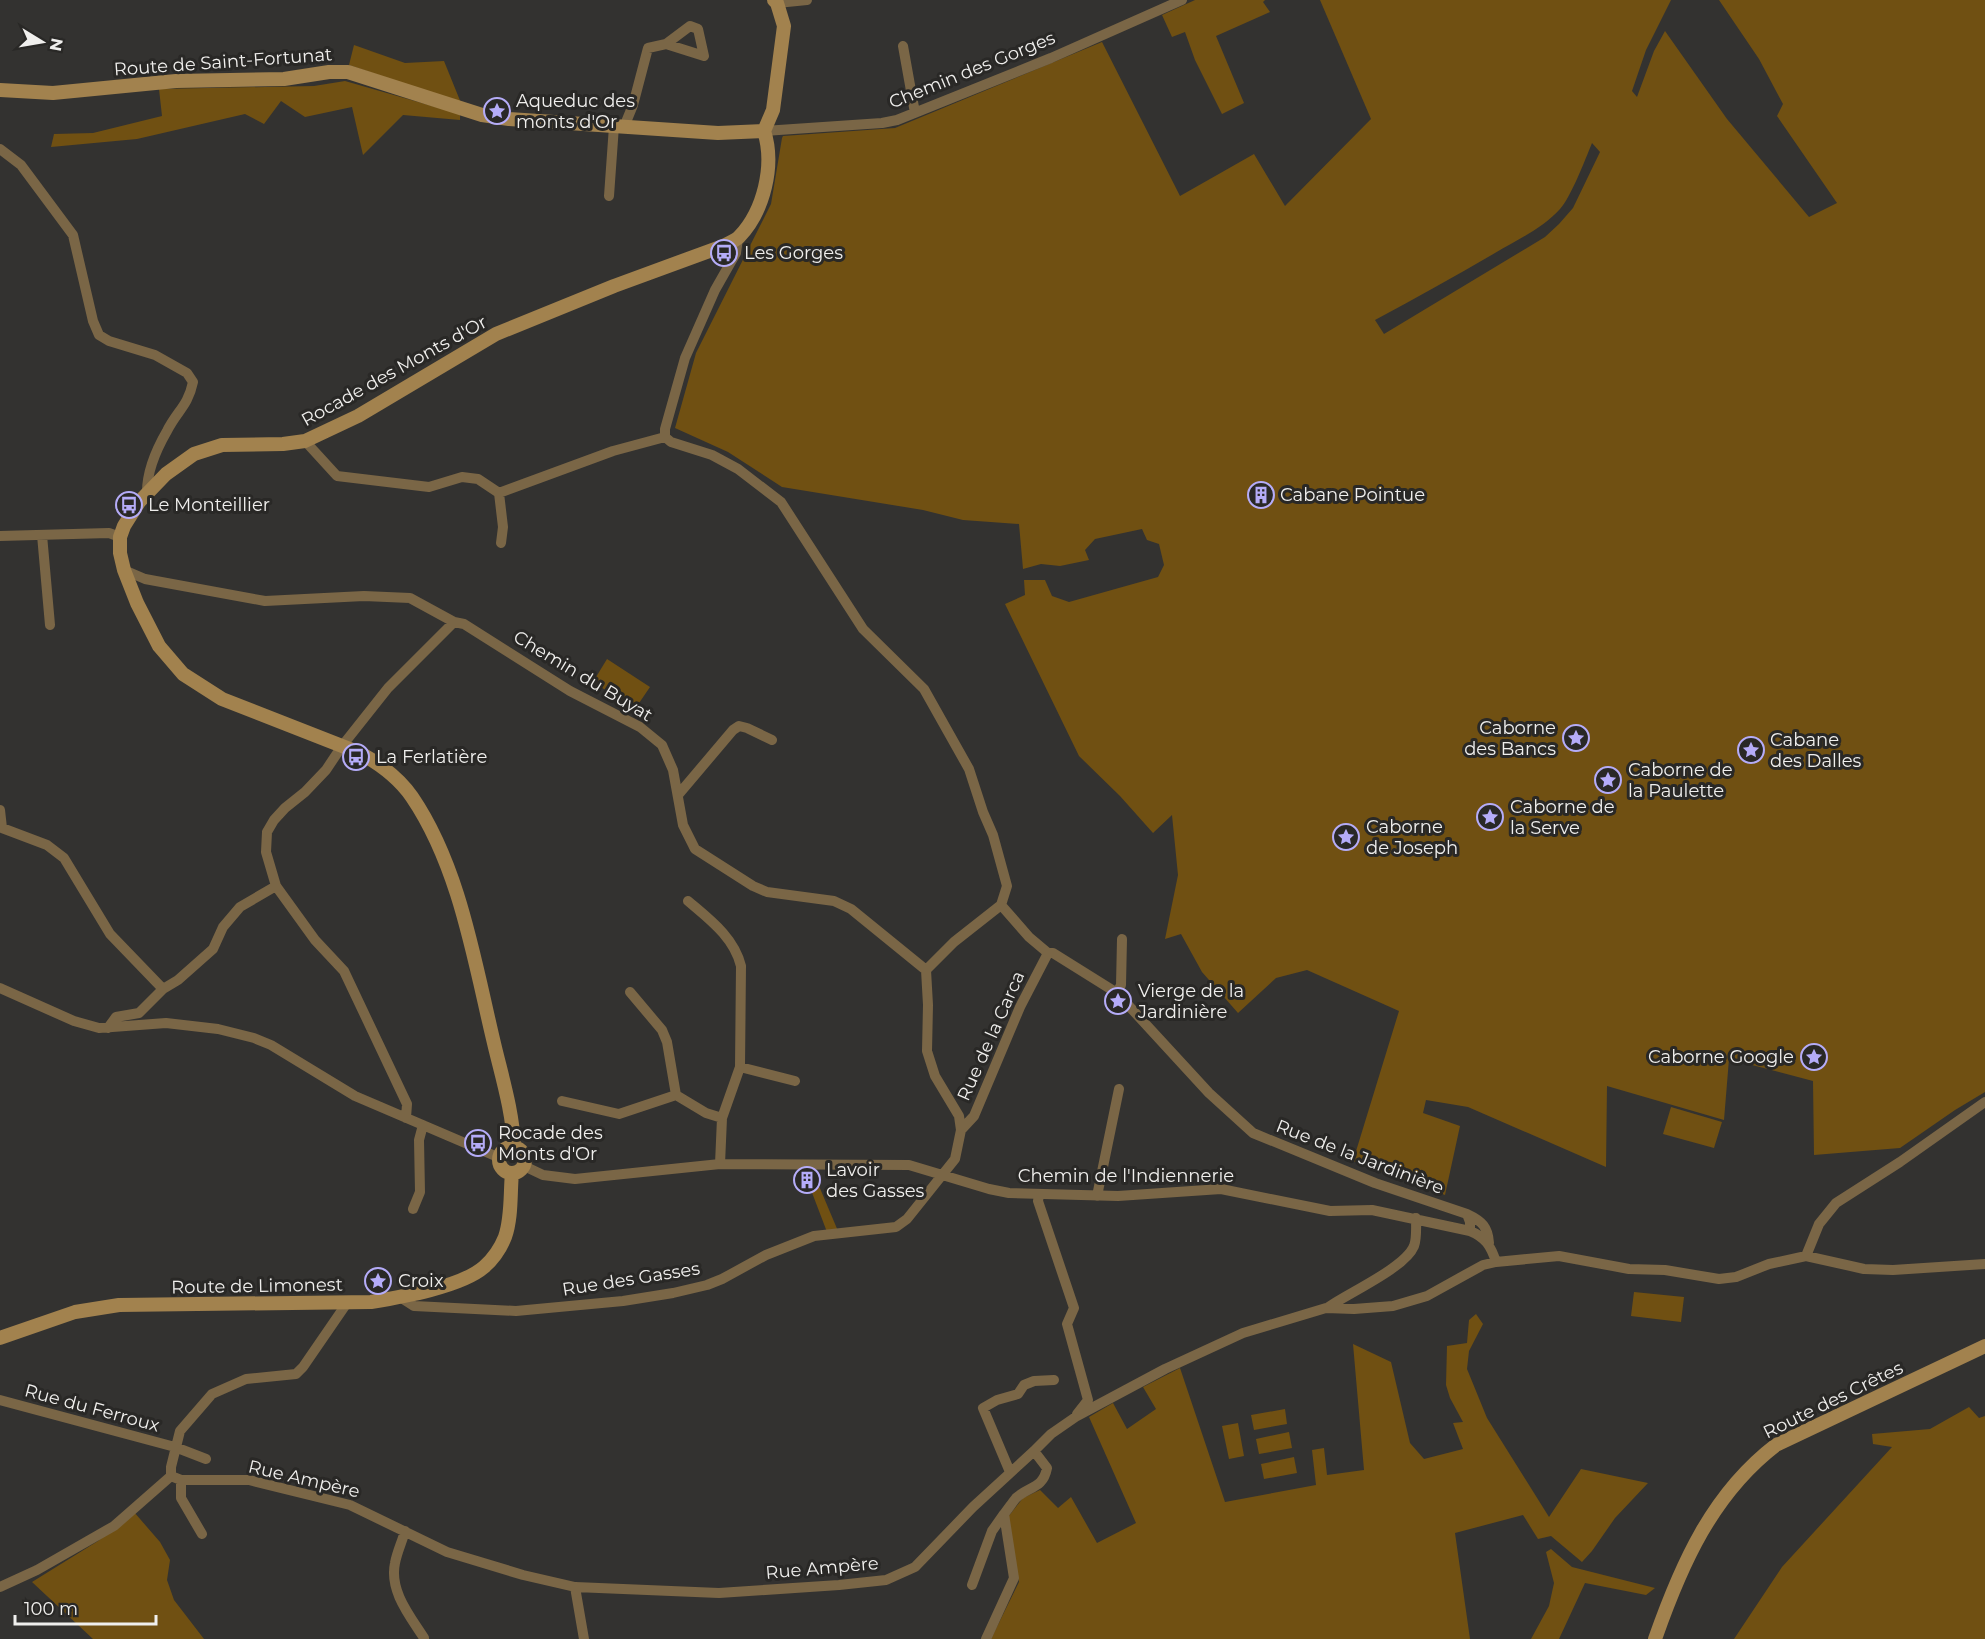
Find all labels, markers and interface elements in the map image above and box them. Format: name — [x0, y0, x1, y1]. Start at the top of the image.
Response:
north arrow — [12, 12, 72, 72]
street label: Chemin des Gorges — [886, 26, 1059, 113]
text: N — [46, 37, 67, 53]
street label: Route de Saint-Fortunat — [113, 43, 333, 81]
place label: Aqueduc des monts d'Or — [516, 90, 635, 133]
place icon: Aqueduc des monts d'Or — [482, 96, 512, 126]
bus stop icon: Les Gorges — [709, 238, 739, 268]
place label: Les Gorges — [744, 242, 843, 264]
street label: Rocade des Monts d'Or — [297, 311, 491, 431]
building icon: Cabane Pointue — [1246, 480, 1276, 510]
place label: Cabane Pointue — [1280, 484, 1425, 506]
bus stop icon: Le Monteillier — [114, 490, 144, 520]
place label: Le Monteillier — [148, 494, 270, 516]
street label: Chemin du Buyat — [509, 626, 657, 726]
place label: Caborne des Bancs — [1464, 717, 1556, 760]
place icon: Caborne des Bancs — [1561, 723, 1591, 753]
place label: Cabane des Dalles — [1770, 729, 1862, 772]
place icon: Cabane des Dalles — [1736, 735, 1766, 765]
bus stop icon: La Ferlatière — [341, 742, 371, 772]
place label: La Ferlatière — [376, 746, 487, 768]
place label: Caborne de la Paulette — [1628, 759, 1733, 802]
place icon: Caborne de la Paulette — [1593, 765, 1623, 795]
place label: Caborne de la Serve — [1510, 796, 1615, 839]
place icon: Caborne de la Serve — [1475, 802, 1505, 832]
place label: Caborne de Joseph — [1366, 816, 1458, 859]
place icon: Caborne de Joseph — [1331, 822, 1361, 852]
street label: Rue de la Carca — [953, 968, 1029, 1104]
place label: Vierge de la Jardinière — [1137, 980, 1244, 1023]
place icon: Vierge de la Jardinière — [1103, 986, 1133, 1016]
place icon: Caborne Google — [1799, 1042, 1829, 1072]
place label: Caborne Google — [1648, 1046, 1794, 1068]
street label: Rue de la Jardinière — [1273, 1115, 1447, 1199]
place label: Rocade des Monts d'Or — [498, 1122, 603, 1165]
bus stop icon: Rocade des Monts d'Or — [463, 1128, 493, 1158]
place label: Lavoir des Gasses — [826, 1159, 925, 1202]
building icon: Lavoir des Gasses — [792, 1165, 822, 1195]
street label: Chemin de l'Indiennerie — [1018, 1165, 1234, 1187]
street label: Rue des Gasses — [561, 1257, 702, 1301]
place icon: Croix — [363, 1266, 393, 1296]
place label: Croix — [398, 1270, 444, 1292]
street label: Route de Limonest — [171, 1274, 343, 1298]
street label: Route des Crêtes — [1760, 1357, 1907, 1443]
street label: Rue du Ferroux — [22, 1379, 162, 1437]
street label: Rue Ampère — [246, 1456, 362, 1503]
street label: Rue Ampère — [764, 1552, 880, 1584]
scale bar — [15, 1588, 156, 1626]
text: 100 m — [24, 1598, 78, 1620]

